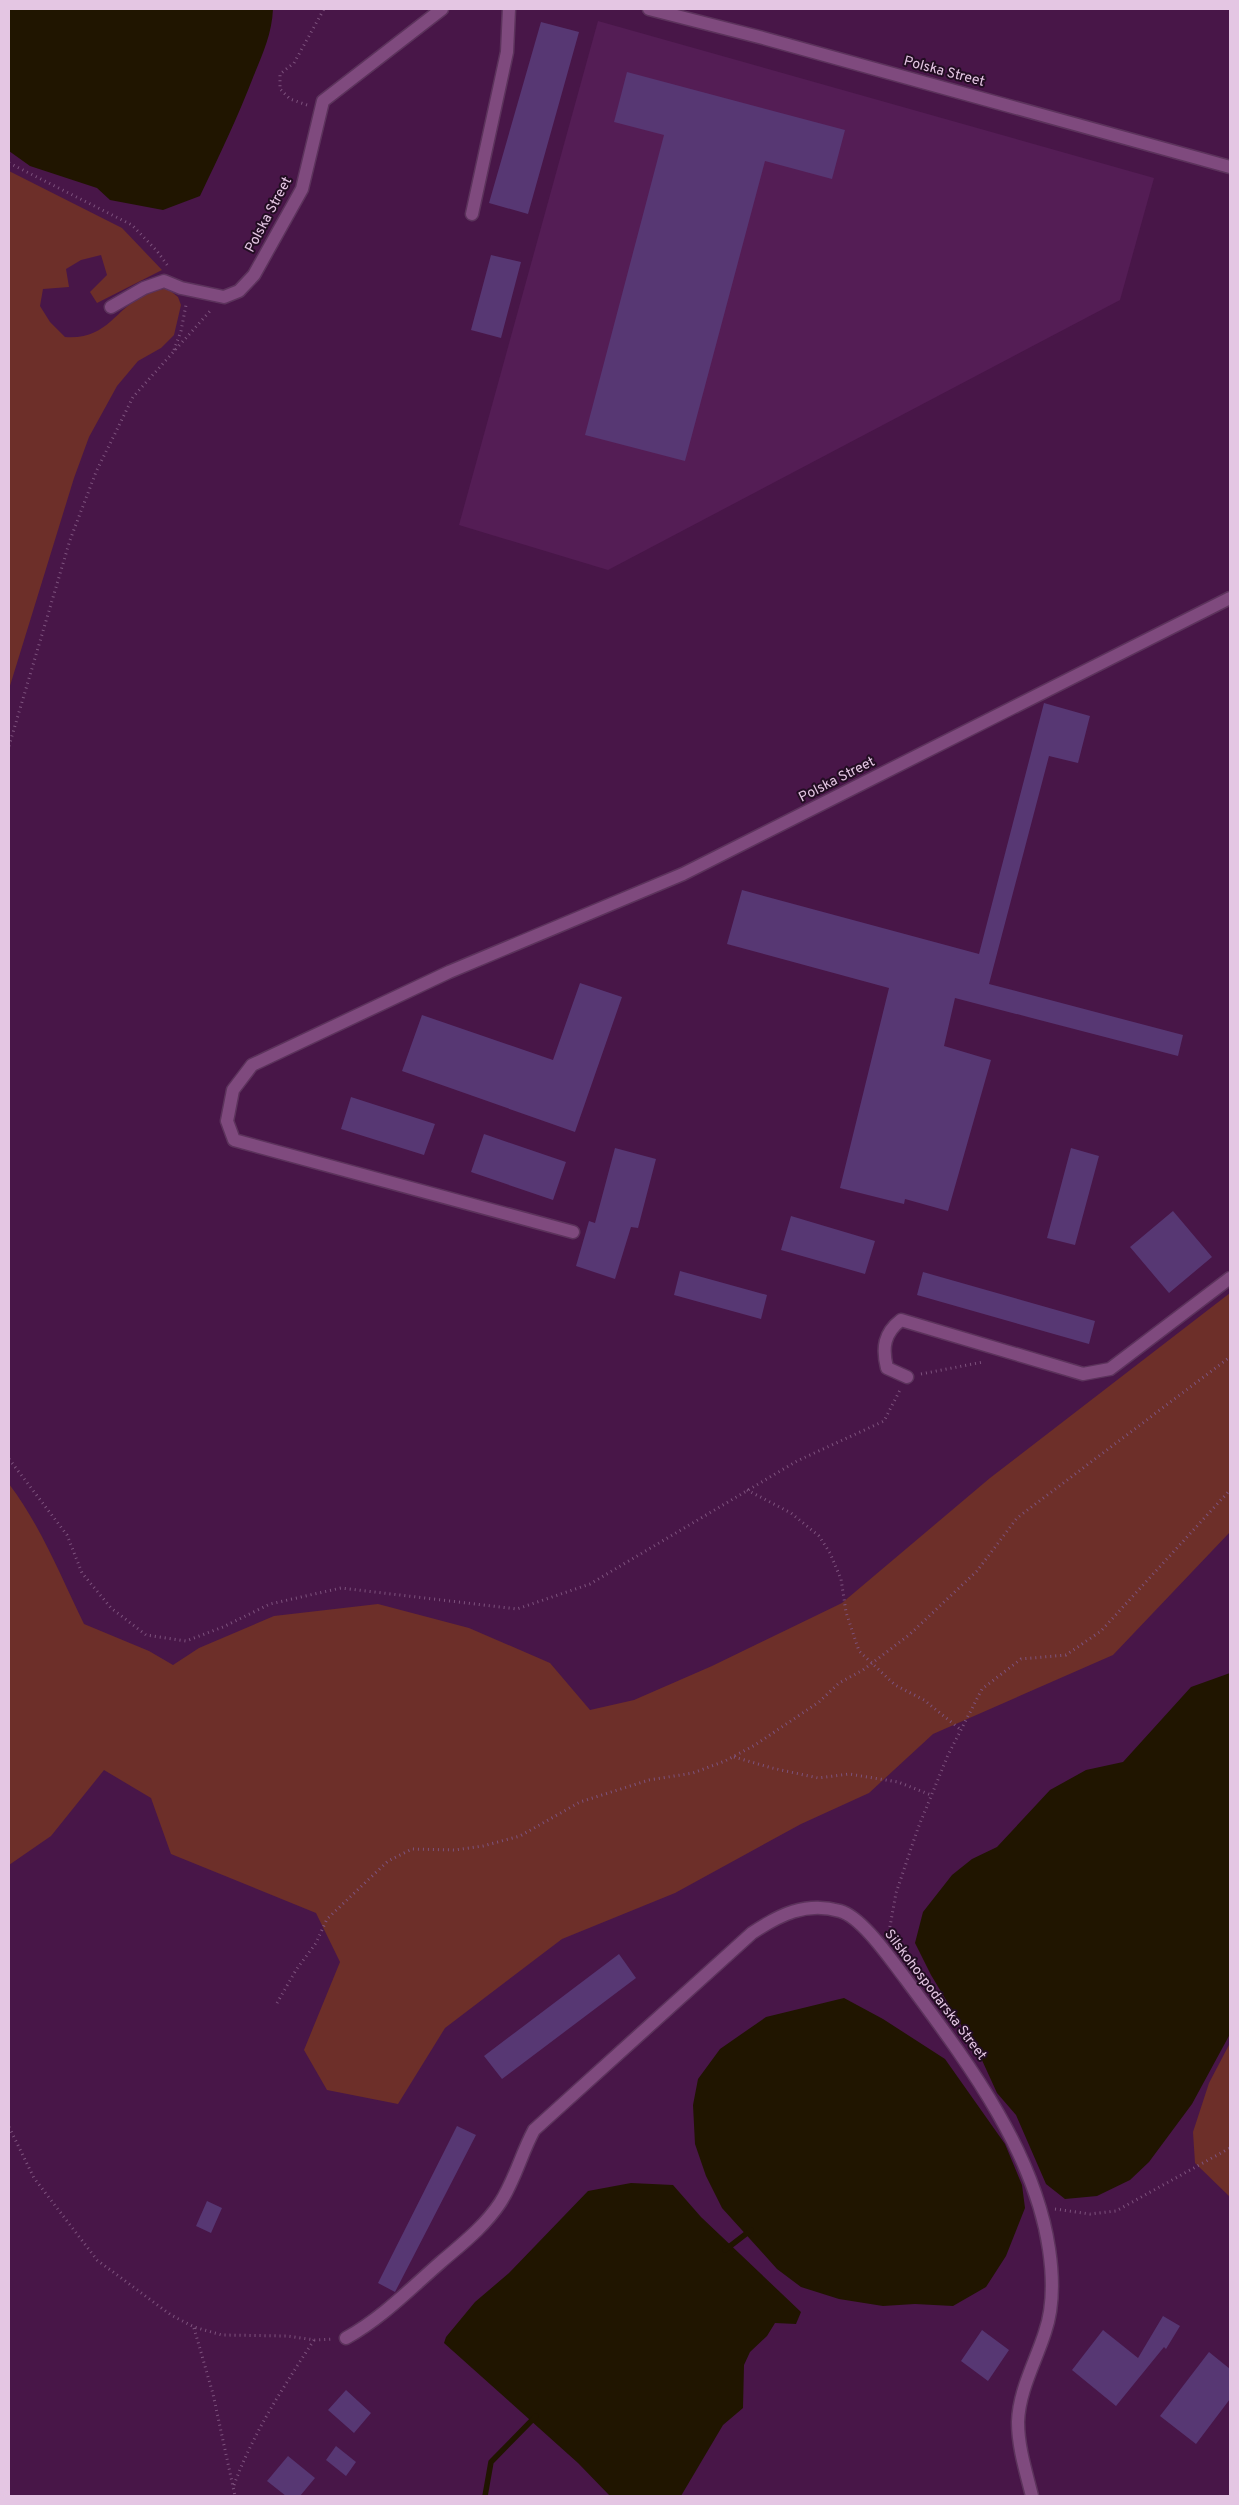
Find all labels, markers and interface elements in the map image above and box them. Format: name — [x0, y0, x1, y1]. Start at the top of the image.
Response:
street label: Polska Street — [902, 53, 986, 91]
street label: Polska Street — [242, 174, 296, 256]
street label: Polska Street — [796, 754, 878, 806]
street label: Silskohospodarska Street — [880, 1926, 990, 2064]

